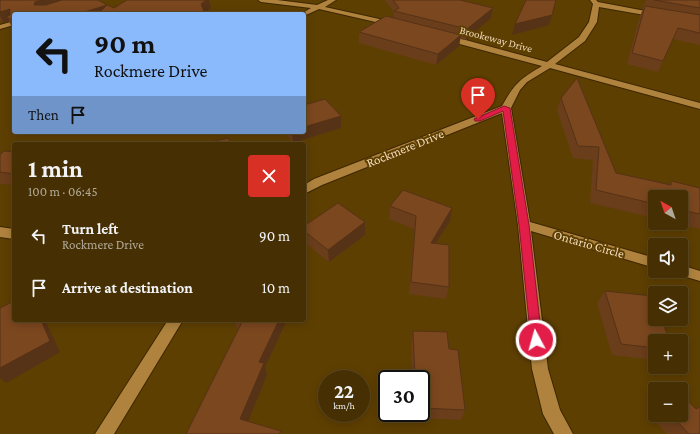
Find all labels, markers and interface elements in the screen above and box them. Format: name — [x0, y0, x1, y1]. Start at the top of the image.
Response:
street label: Brookeway Drive — [458, 24, 534, 55]
icon: left — [28, 28, 80, 80]
text: 90 m — [94, 28, 155, 59]
text: Rockmere Drive — [94, 61, 207, 81]
pin — [461, 78, 495, 119]
icon: arrive — [467, 84, 489, 106]
icon: arrive — [67, 104, 89, 126]
text: Then — [28, 107, 59, 123]
street label: Rockmere Drive — [364, 126, 446, 170]
text: 1 min — [28, 155, 83, 182]
button: close — [248, 155, 290, 197]
text: 100 m · 06:45 — [28, 184, 98, 199]
north arrow — [648, 190, 688, 230]
map controls — [648, 190, 688, 422]
text: Turn left — [62, 221, 118, 237]
icon: left — [28, 225, 50, 247]
street label: Ontario Circle — [552, 227, 626, 261]
text: 90 m — [259, 228, 290, 244]
text: Rockmere Drive — [62, 237, 144, 252]
button: sound — [648, 238, 688, 278]
icon: arrive — [28, 277, 50, 299]
text: Arrive at destination — [62, 280, 193, 296]
text: 10 m — [262, 280, 290, 296]
button: layers — [648, 286, 688, 326]
position arrow — [515, 319, 557, 361]
button: + — [648, 334, 688, 374]
speed limit sign: 30 — [378, 370, 430, 422]
text: 22 — [334, 380, 354, 402]
button: − — [648, 382, 688, 422]
text: km/h — [333, 400, 355, 411]

